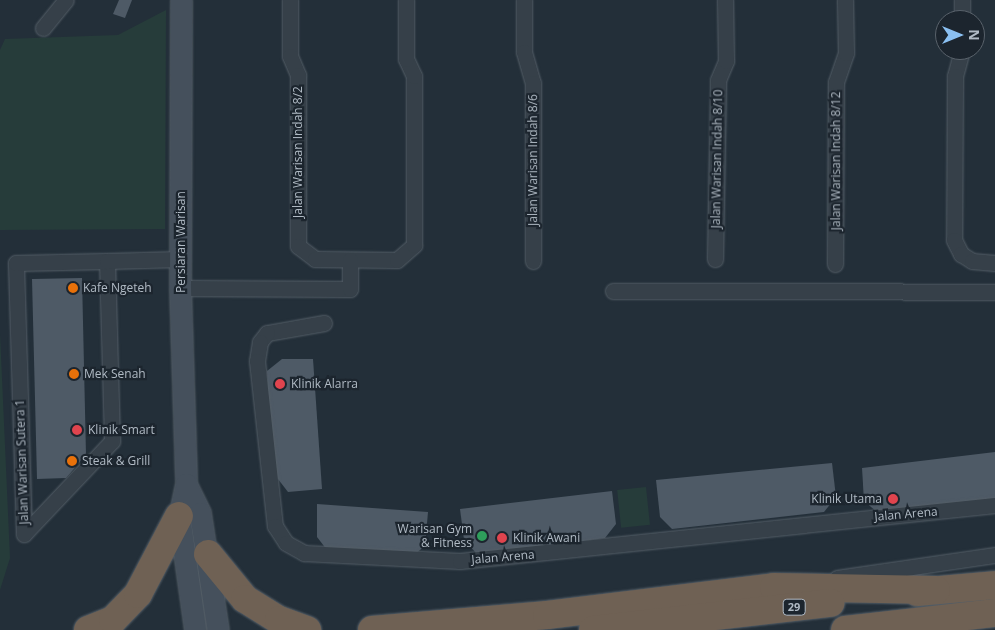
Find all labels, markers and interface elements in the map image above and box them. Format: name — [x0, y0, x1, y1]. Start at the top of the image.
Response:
north arrow — [935, 10, 985, 60]
text: N — [965, 29, 984, 41]
street label: Jalan Warisan Indah 8/2 — [291, 86, 305, 218]
street label: Jalan Warisan Indah 8/10 — [709, 89, 725, 229]
street label: Jalan Warisan Indah 8/12 — [829, 92, 843, 230]
street label: Jalan Warisan Indah 8/6 — [526, 94, 540, 226]
street label: Persiaran Warisan — [174, 191, 188, 293]
place label: Kafe Ngeteh — [83, 281, 152, 295]
marker: Kafe Ngeteh — [67, 282, 79, 294]
place label: Mek Senah — [84, 367, 146, 381]
marker: Mek Senah — [68, 368, 80, 380]
marker: Klinik Alarra — [273, 377, 287, 391]
place label: Klinik Alarra — [291, 377, 358, 391]
street label: Jalan Warisan Sutera 1 — [13, 399, 31, 525]
marker: Klinik Smart — [70, 423, 84, 437]
place label: Klinik Smart — [88, 423, 155, 437]
place label: Steak & Grill — [82, 454, 150, 468]
marker: Steak & Grill — [66, 455, 78, 467]
place label: Klinik Utama — [811, 492, 882, 506]
marker: Klinik Utama — [886, 492, 900, 506]
street label: Jalan Arena — [874, 504, 938, 524]
place label: Warisan Gym & Fitness — [398, 522, 472, 550]
marker: Warisan Gym & Fitness — [476, 530, 488, 542]
marker: Klinik Awani — [495, 531, 509, 545]
place label: Klinik Awani — [513, 531, 580, 545]
street label: Jalan Arena — [471, 547, 535, 567]
road number: 29 — [782, 598, 806, 616]

